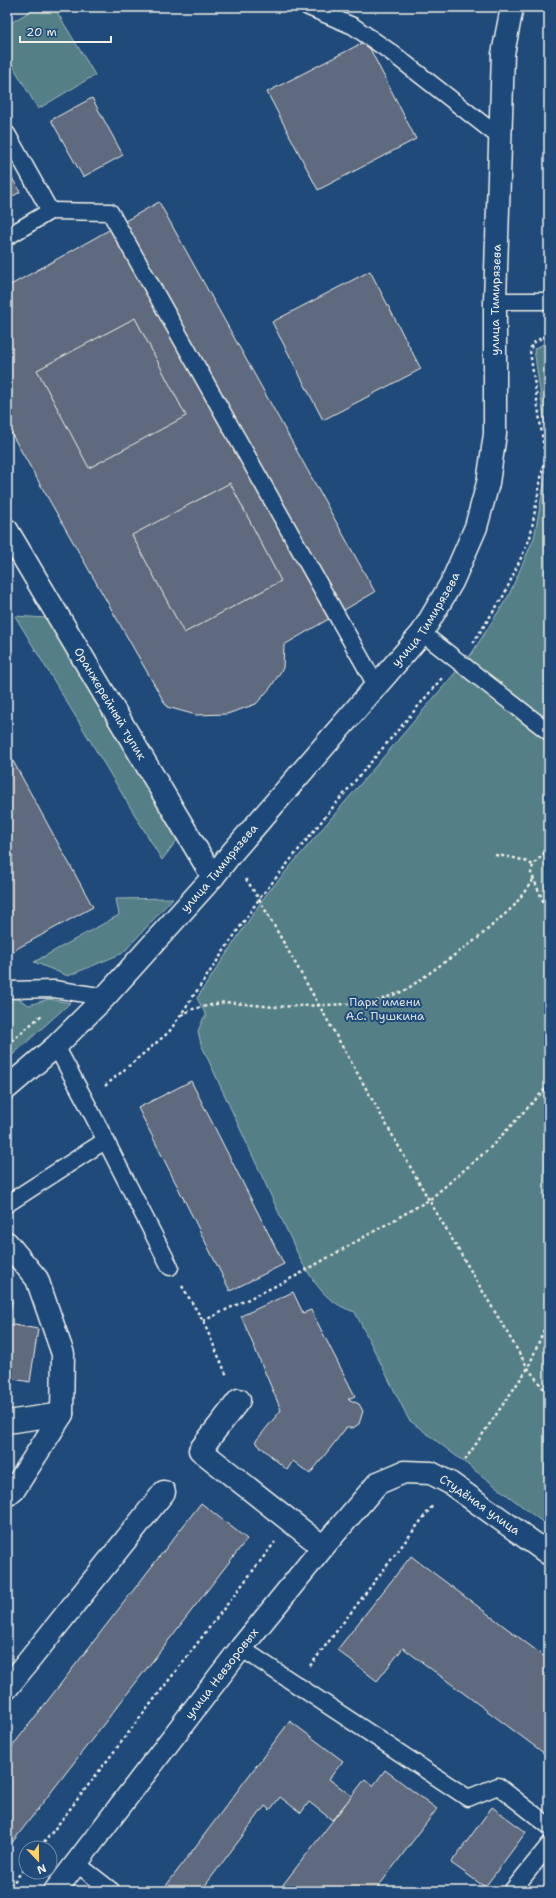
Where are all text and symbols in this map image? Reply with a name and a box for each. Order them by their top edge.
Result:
scale bar [20,18,111,44]
text: 20 m [26,24,57,40]
street label: улица Тимирязева [487,243,505,356]
street label: улица Тимирязева [388,569,464,670]
street label: Оранжерейный тупик [70,644,150,764]
street label: улица Тимирязева [177,820,262,916]
park label: Парк имени А.С. Пушкина [346,994,425,1024]
street label: Студёная улица [437,1471,524,1539]
street label: улица Невзоровых [181,1625,262,1722]
north arrow [18,1840,58,1880]
text: N [34,1860,48,1878]

